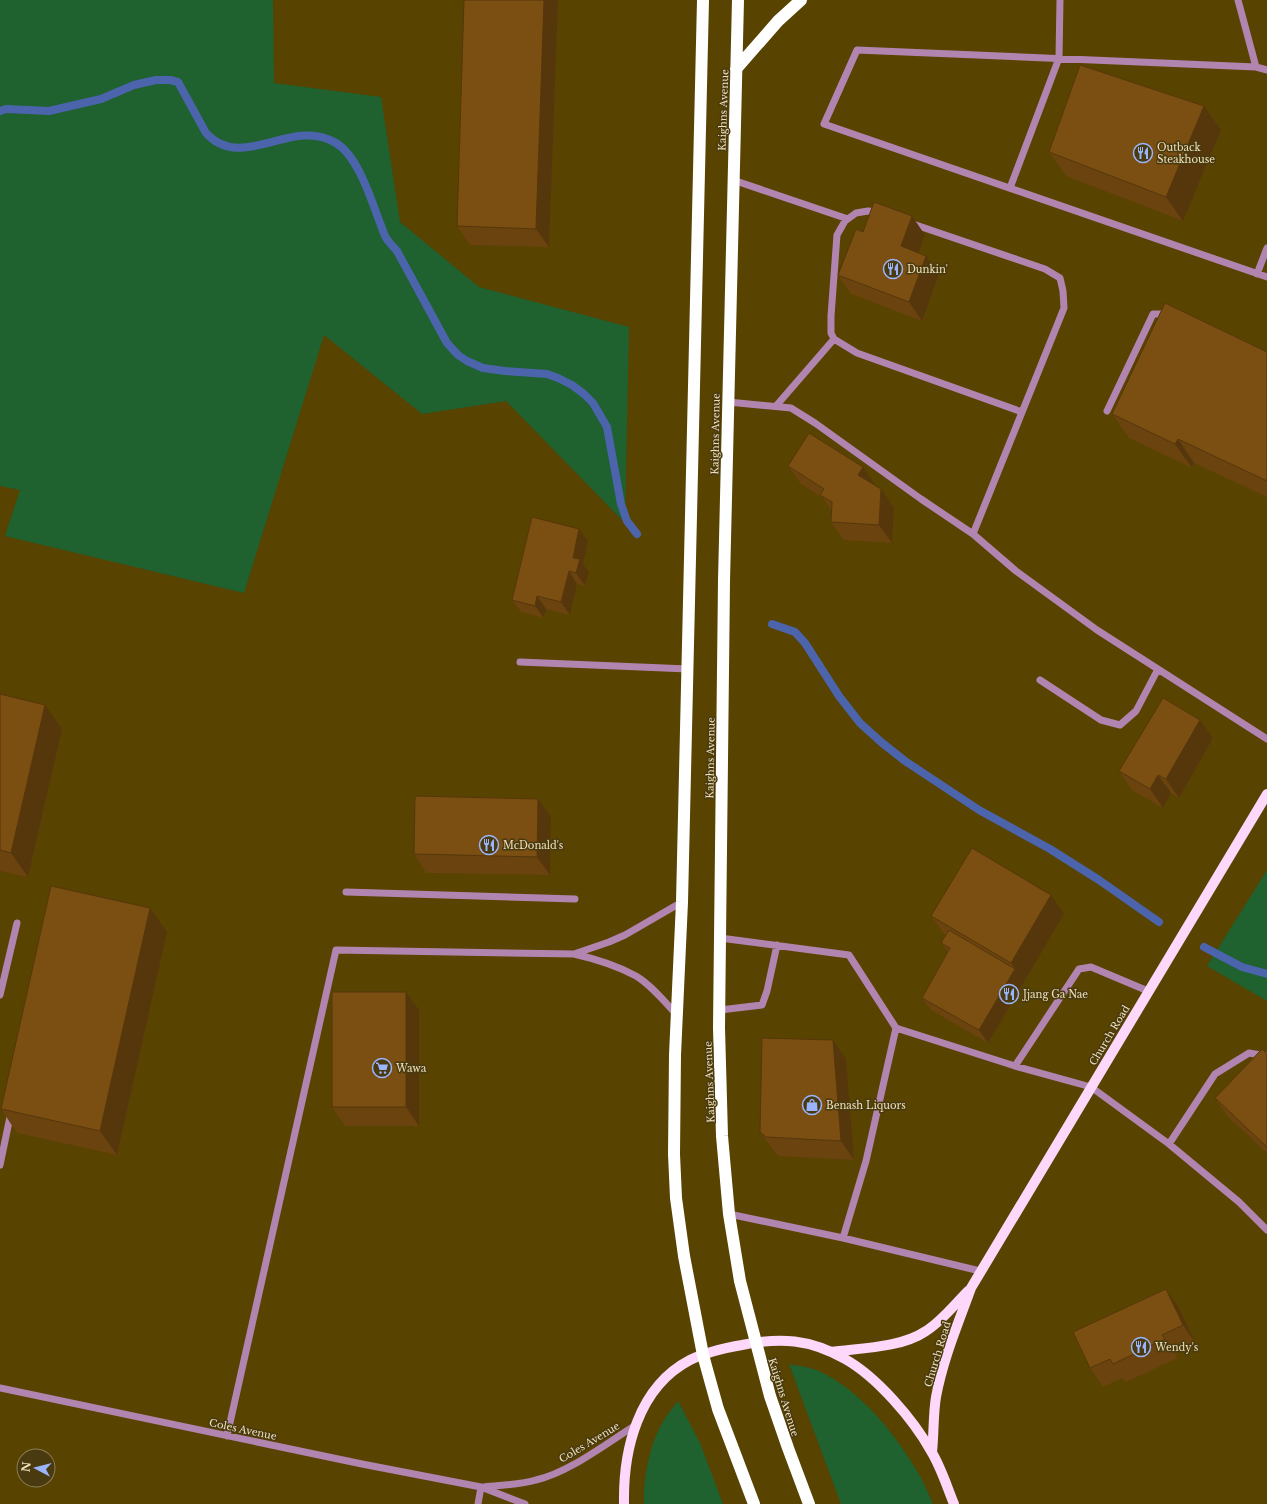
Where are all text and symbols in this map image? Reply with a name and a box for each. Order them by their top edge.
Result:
street label: Kaighns Avenue [716,69,731,151]
place label: Outback Steakhouse [1157,141,1215,166]
restaurant icon: Outback Steakhouse [1132,142,1154,164]
restaurant icon: Dunkin' [882,258,904,280]
place label: Dunkin' [907,263,948,276]
street label: Kaighns Avenue [708,393,723,475]
street label: Kaighns Avenue [703,717,718,799]
restaurant icon: McDonald's [478,834,500,856]
place label: McDonald's [503,839,564,852]
restaurant icon: Jjang Ga Nae [998,983,1020,1005]
place label: Jjang Ga Nae [1021,988,1088,1001]
street label: Church Road [1086,1003,1133,1068]
street label: Kaighns Avenue [702,1041,717,1123]
supermarket icon: Wawa [371,1057,393,1079]
place label: Wawa [395,1062,427,1075]
shop icon: Benash Liquors [801,1094,823,1116]
place label: Benash Liquors [826,1099,906,1112]
street label: Church Road [921,1320,954,1389]
restaurant icon: Wendy's [1130,1336,1152,1358]
place label: Wendy's [1154,1341,1199,1354]
street label: Kaighns Avenue [765,1356,802,1438]
street label: Coles Avenue [208,1416,278,1443]
street label: Coles Avenue [556,1419,622,1466]
north arrow [16,1448,56,1488]
text: N [18,1460,34,1473]

